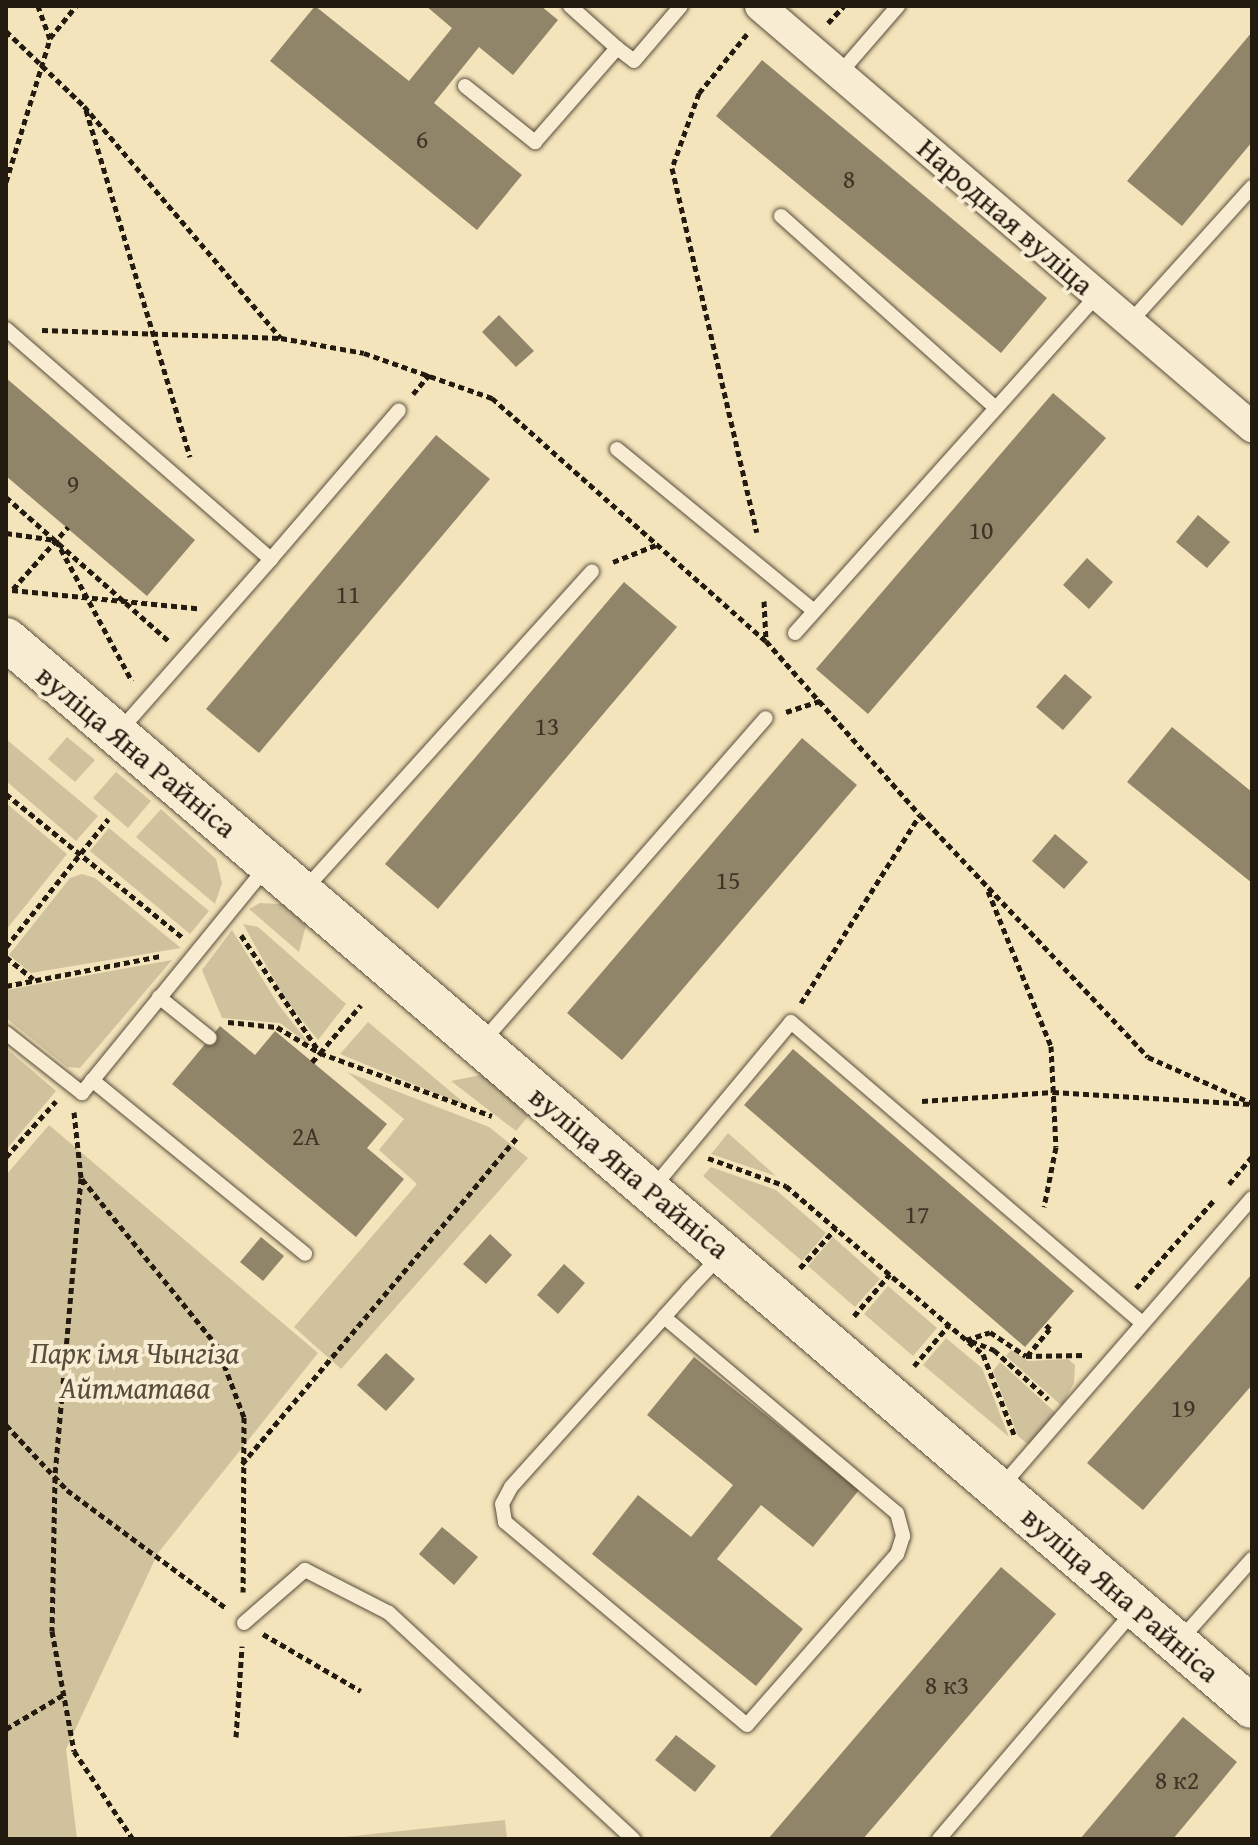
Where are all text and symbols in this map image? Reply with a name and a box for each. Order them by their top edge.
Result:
house number: 6 [416,123,428,155]
street label: Народная вуліца [911,130,1101,302]
house number: 8 [843,163,855,195]
house number: 9 [67,468,79,500]
house number: 10 [968,514,994,546]
house number: 11 [335,578,361,610]
street label: вуліца Яна Райніса [30,657,244,845]
house number: 13 [534,710,560,742]
house number: 15 [715,864,741,896]
street label: вуліца Яна Райніса [523,1078,737,1266]
house number: 2А [292,1120,320,1152]
house number: 17 [904,1198,930,1230]
park label: Парк імя Чынгіза Айтматава [31,1334,239,1404]
house number: 19 [1170,1392,1196,1424]
street label: вуліца Яна Райніса [1015,1498,1227,1690]
house number: 8 к3 [925,1669,969,1701]
house number: 8 к2 [1155,1764,1199,1796]

